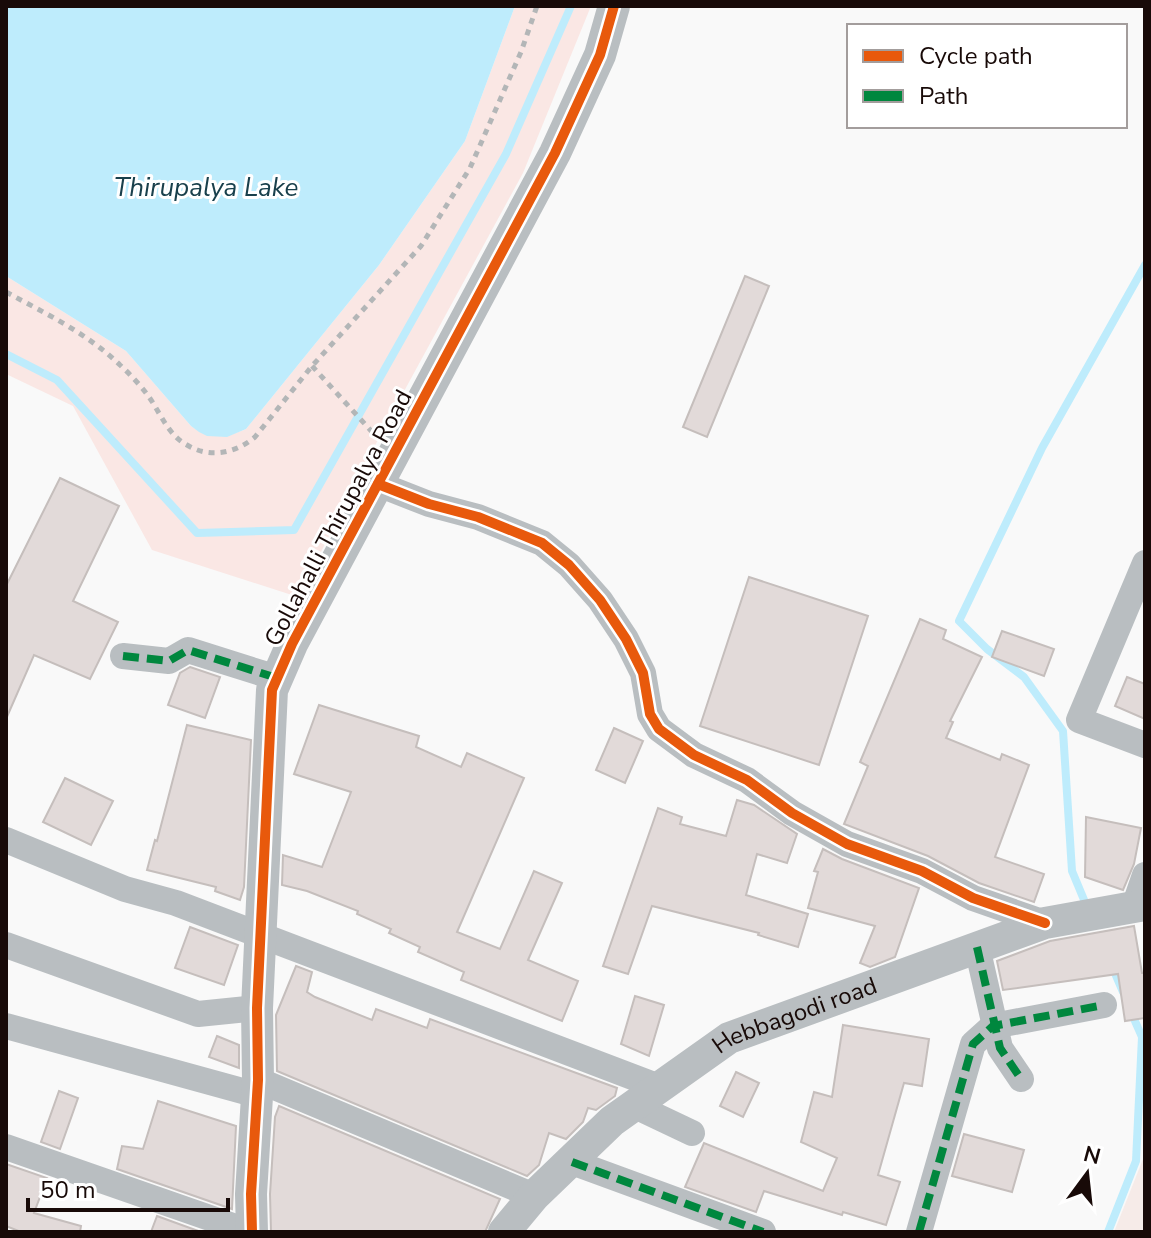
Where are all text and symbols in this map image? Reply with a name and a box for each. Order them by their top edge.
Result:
legend [847,24,1127,128]
text: Cycle path [919,40,1033,72]
text: Path [919,80,968,112]
water label: Thirupalya Lake [114,170,298,205]
street label: Gollahalli Thirupalya Road [257,384,419,652]
street label: Hebbagodi road [706,970,881,1061]
north arrow [1047,1134,1127,1214]
text: N [1080,1139,1104,1172]
scale bar [28,1162,228,1212]
text: 50 m [40,1174,96,1206]

